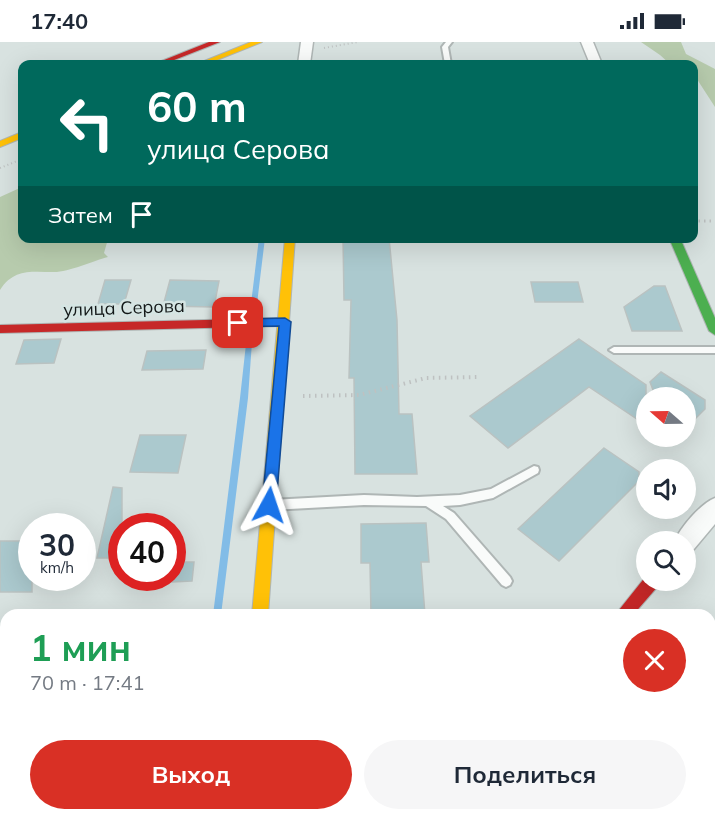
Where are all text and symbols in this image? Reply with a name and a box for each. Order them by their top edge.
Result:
text: 17:40 [30,7,88,35]
text: 60 m [147,80,247,133]
icon: left [48,84,126,162]
text: улица Серова [147,132,330,166]
icon: arrive [125,198,158,231]
text: Затем [48,201,113,229]
street label: улица Серова [63,294,185,321]
pin [212,297,263,348]
icon: arrive [221,306,254,339]
north arrow [636,387,696,447]
map controls [636,387,696,591]
button: sound [636,459,696,519]
position arrow [237,473,301,537]
speed limit sign: 40 [108,513,186,591]
text: 30 [39,526,75,564]
button: search [636,531,696,591]
text: km/h [40,558,74,577]
text: 1 мин [30,625,131,670]
button: close [623,629,686,692]
text: 70 m · 17:41 [30,670,144,695]
button: Выход [30,740,352,809]
button: Поделиться [364,740,686,809]

